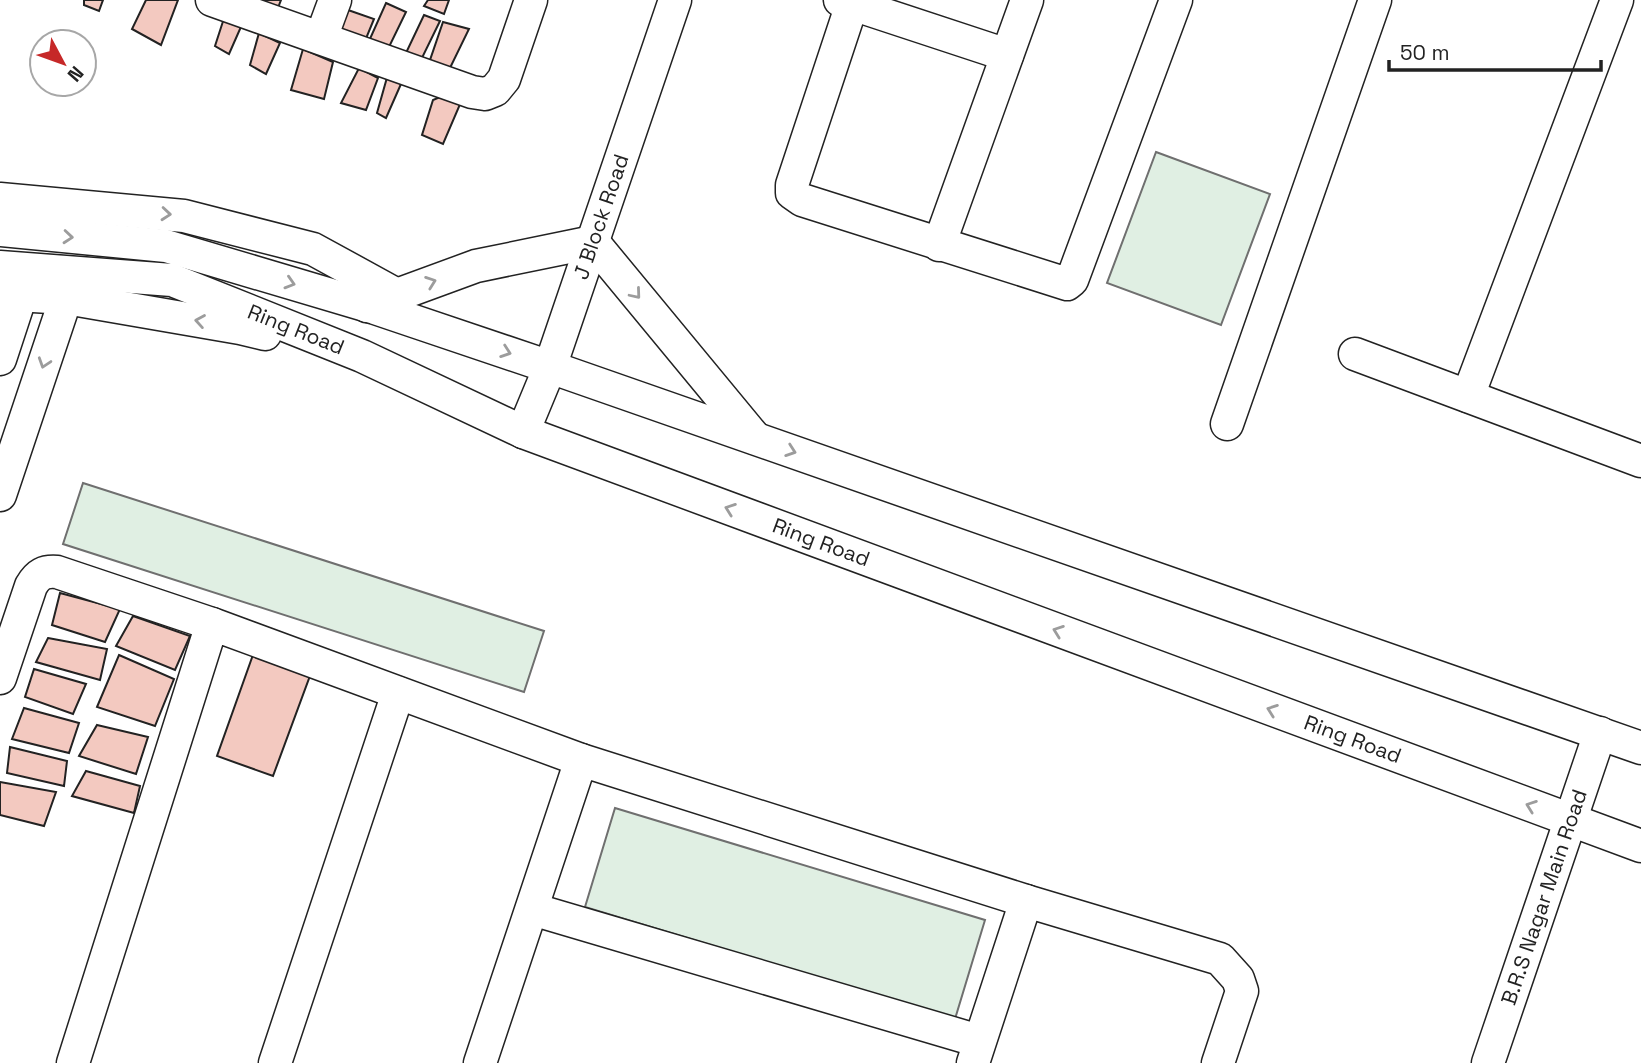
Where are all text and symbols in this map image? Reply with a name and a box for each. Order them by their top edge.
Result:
north arrow [28,28,98,98]
scale bar [1389,28,1601,72]
text: 50 m [1400,39,1450,66]
text: N [62,61,89,87]
street label: J Block Road [567,150,635,283]
one-way arrow [160,206,171,221]
one-way arrow [62,229,74,244]
one-way arrow [283,274,295,289]
one-way arrow [425,277,437,291]
one-way arrow [628,287,641,299]
street label: Ring Road [244,298,348,361]
one-way arrow [194,314,206,329]
one-way arrow [500,344,512,358]
one-way arrow [38,356,52,368]
one-way arrow [784,443,796,457]
one-way arrow [725,503,737,517]
street label: Ring Road [769,512,874,572]
one-way arrow [1053,625,1065,639]
one-way arrow [1266,704,1278,718]
street label: Ring Road [1301,708,1405,769]
street label: B.R.S Nagar Main Road [1495,786,1593,1008]
one-way arrow [1525,801,1537,815]

